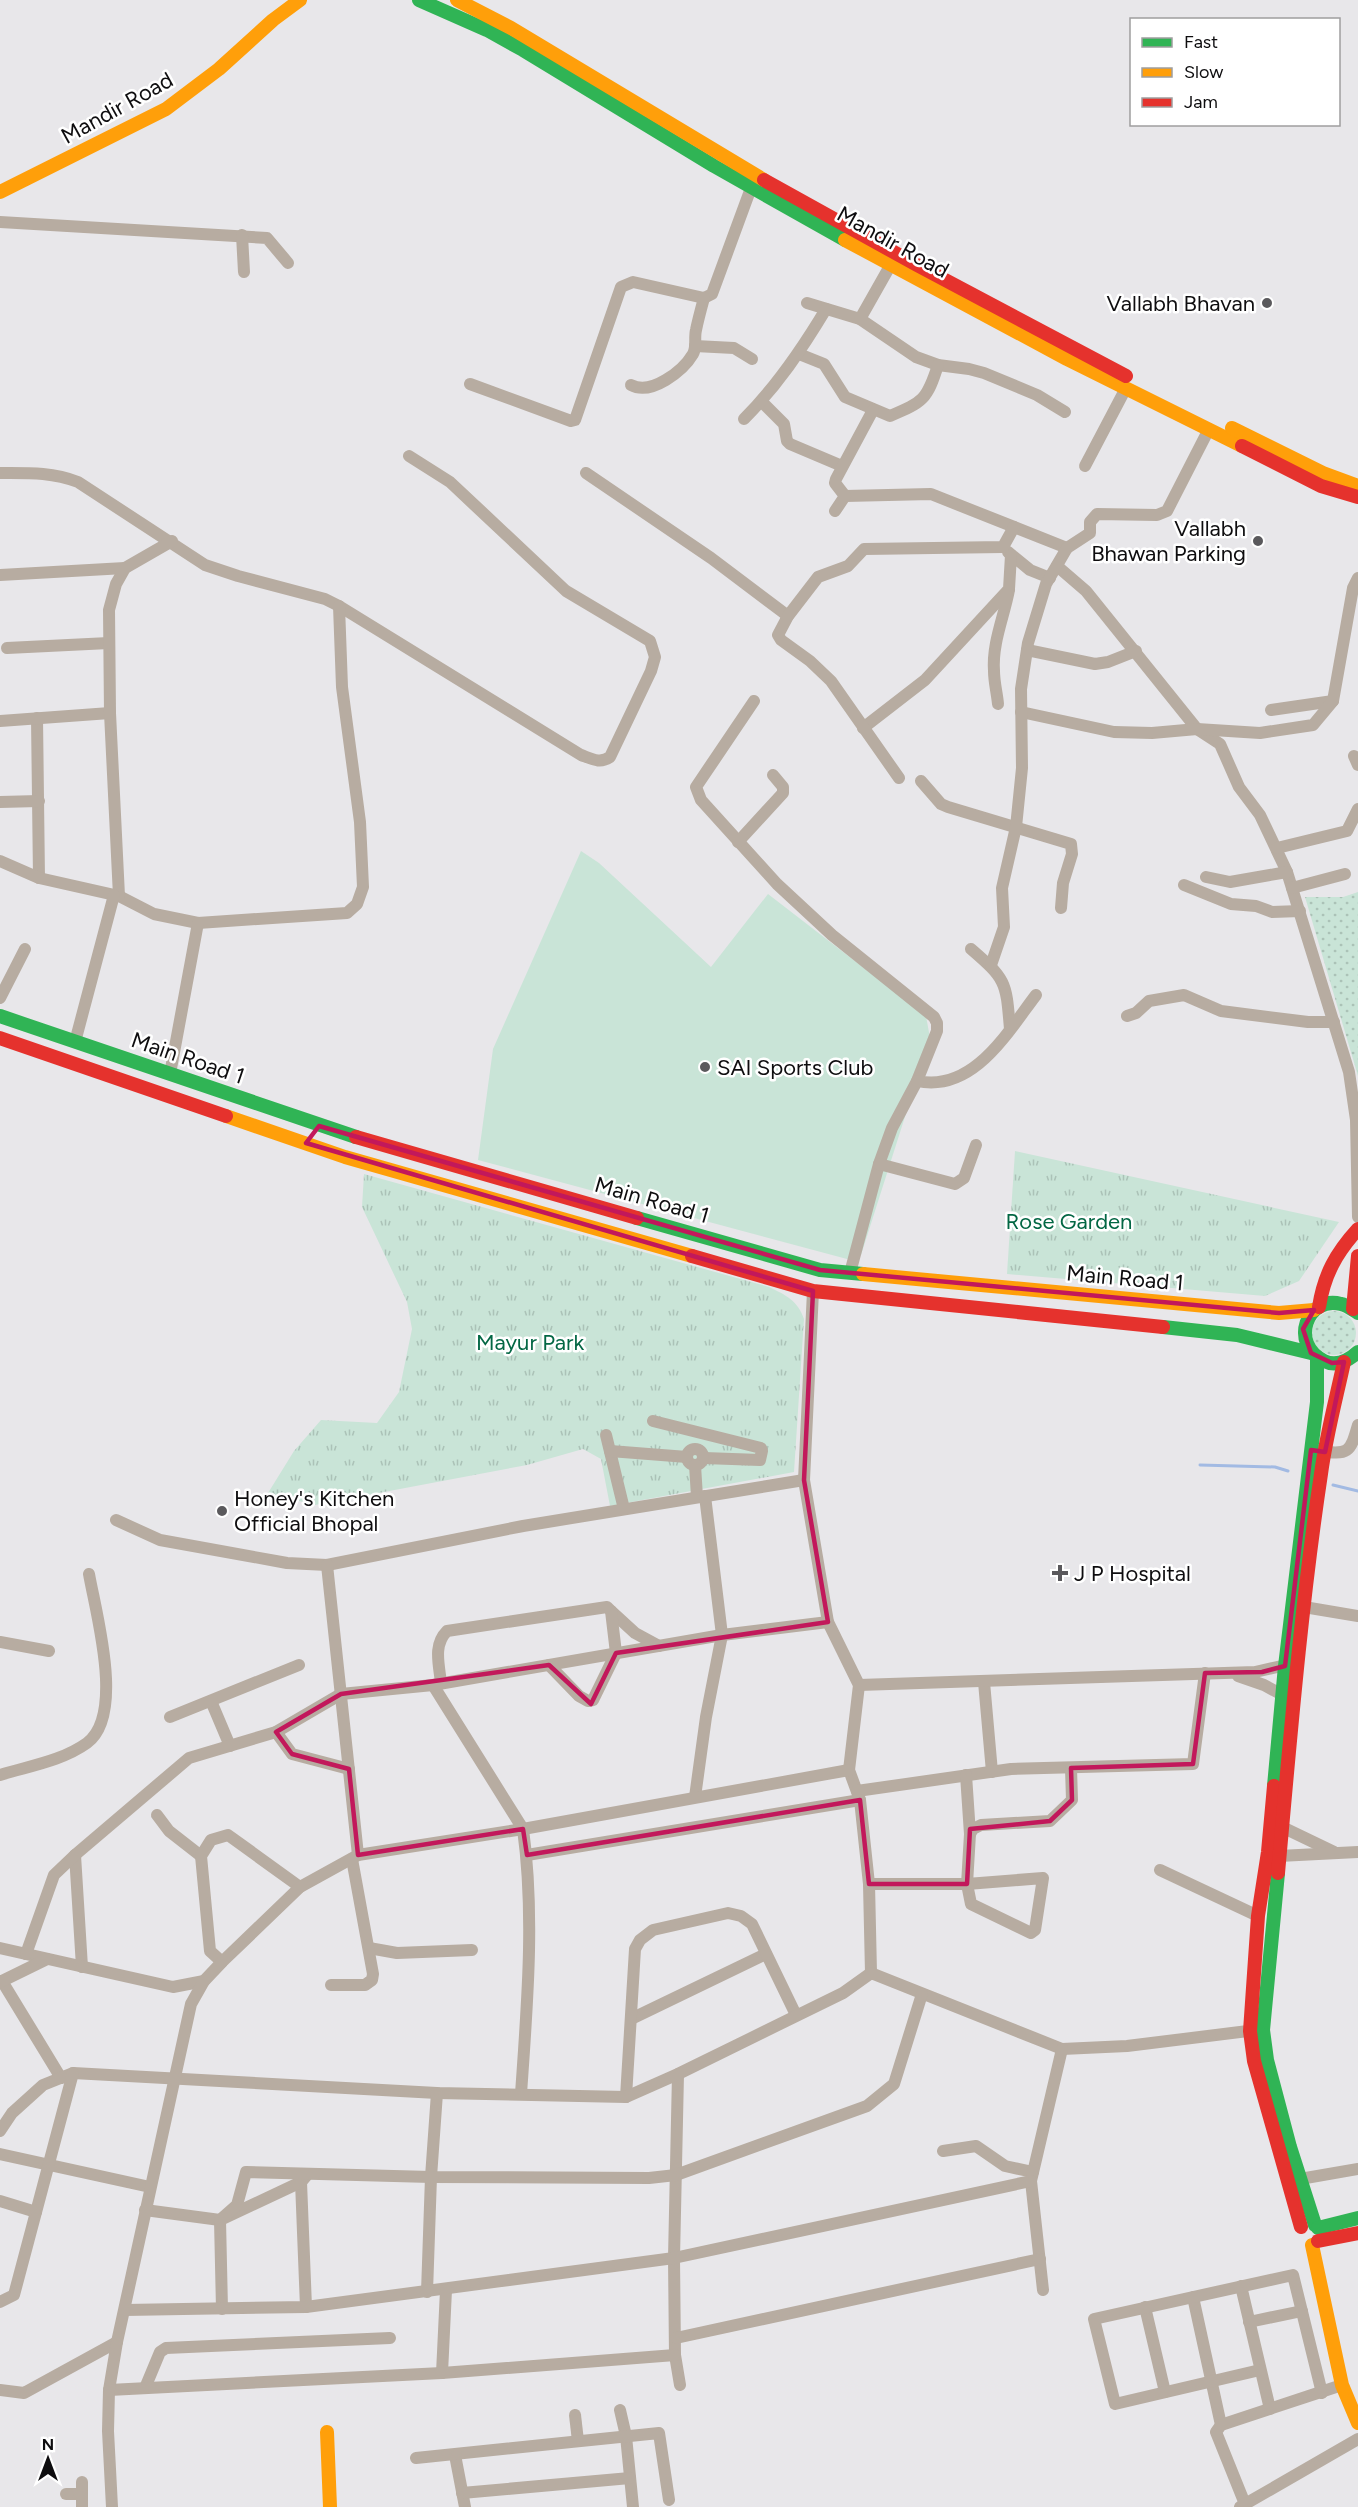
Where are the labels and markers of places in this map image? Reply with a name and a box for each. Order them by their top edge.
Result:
place label: Vallabh Bhavan [1106,290,1255,317]
marker: Vallabh Bhavan [1260,296,1274,310]
place label: Vallabh Bhawan Parking [1091,515,1246,567]
marker: Vallabh Bhawan Parking [1251,534,1265,548]
place label: SAI Sports Club [717,1054,873,1081]
marker: SAI Sports Club [698,1060,712,1074]
place label: Honey's Kitchen Official Bhopal [234,1485,394,1537]
marker: Honey's Kitchen Official Bhopal [215,1504,229,1518]
place label: J P Hospital [1074,1560,1191,1587]
marker: J P Hospital [1051,1564,1069,1582]

